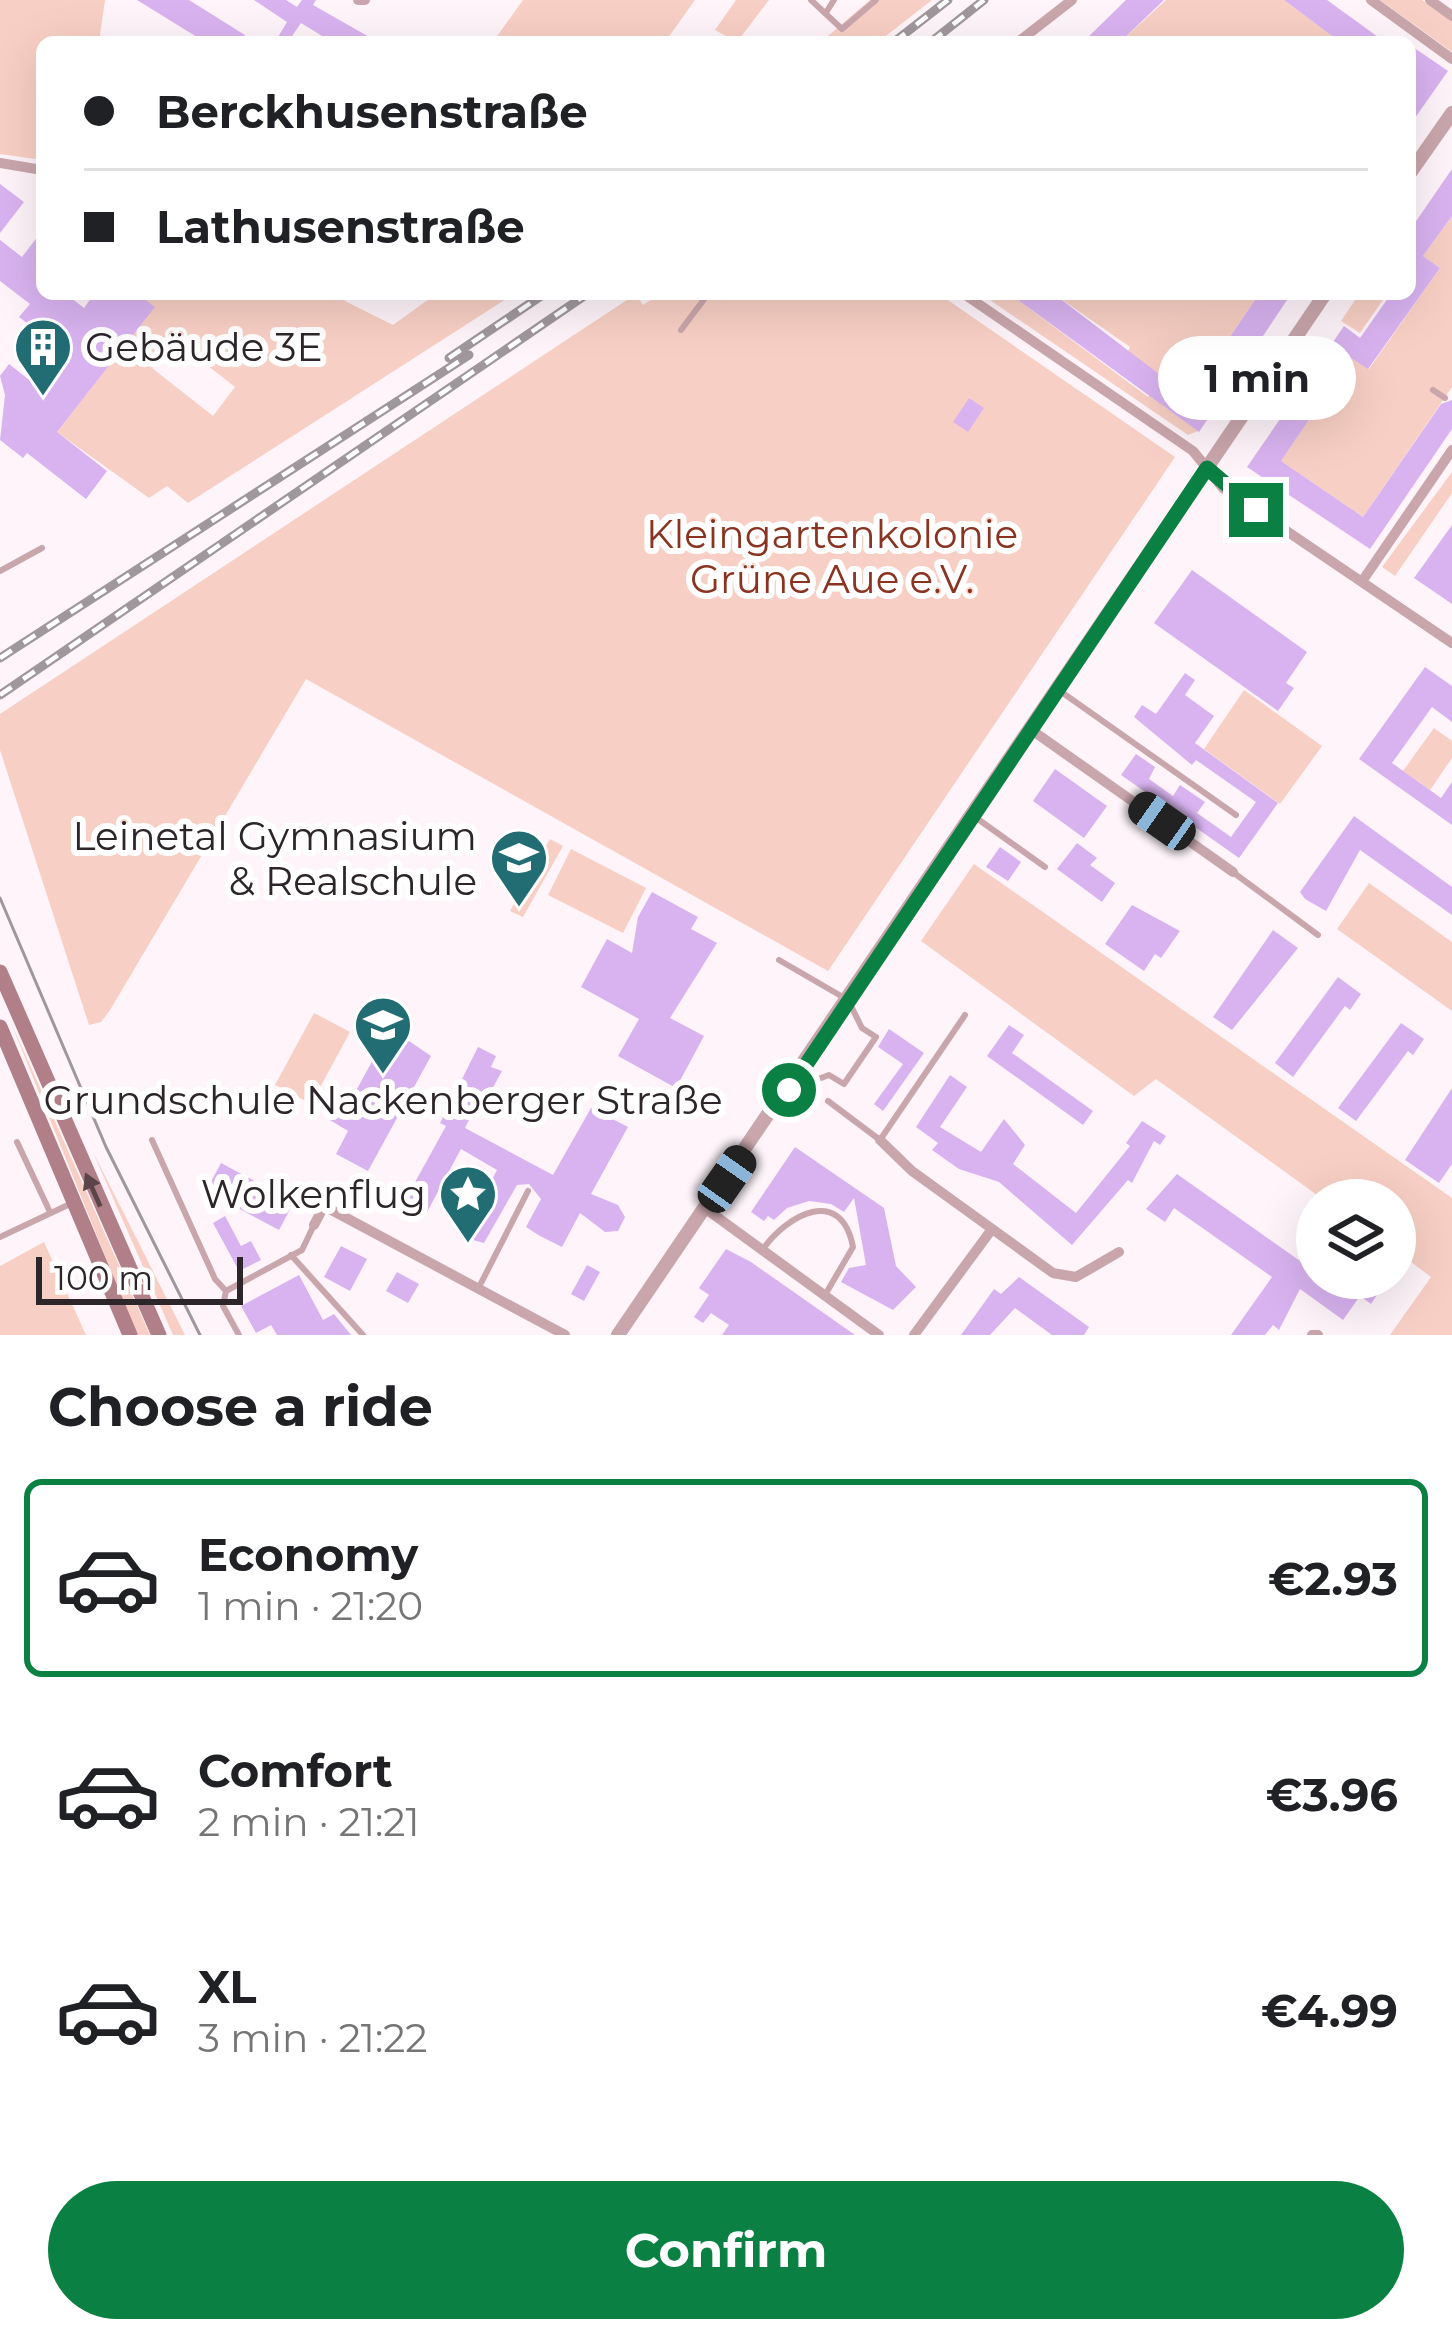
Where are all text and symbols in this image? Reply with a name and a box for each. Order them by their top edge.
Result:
text: Berckhusenstraße [156,84,588,139]
text: Lathusenstraße [156,199,525,254]
building icon: Gebäude 3E [12,316,74,398]
place label: Gebäude 3E [85,323,323,371]
callout: 1 min [1157,336,1355,420]
text: 1 min [1204,354,1310,402]
route end [1229,483,1283,537]
park label: Kleingartenkolonie Grüne Aue e.V. [646,510,1018,603]
car [1122,786,1202,856]
place label: Leinetal Gymnasium & Realschule [72,812,477,905]
school or university icon: Leinetal Gymnasium & Realschule [488,827,550,909]
school or university icon: Grundschule Nackenberger Straße [352,994,414,1076]
route start [762,1063,816,1117]
place label: Grundschule Nackenberger Straße [44,1076,722,1124]
car [692,1139,762,1219]
place icon: Wolkenflug [437,1163,499,1245]
place label: Wolkenflug [201,1170,426,1218]
one-way arrow [83,1173,103,1208]
map controls [1296,1179,1416,1299]
button: layers [1296,1179,1416,1299]
scale bar [36,1251,243,1304]
text: 100 m [54,1258,153,1298]
text: Choose a ride [48,1374,433,1440]
icon: car [54,1524,162,1632]
text: Economy [198,1527,418,1582]
text: €2.93 [1268,1551,1398,1606]
text: 1 min · 21:20 [198,1582,423,1630]
icon: car [54,1740,162,1848]
text: Comfort [198,1743,393,1798]
text: €3.96 [1266,1767,1398,1822]
text: 2 min · 21:21 [198,1798,420,1846]
icon: car [54,1956,162,2064]
text: XL [198,1959,256,2014]
text: €4.99 [1261,1983,1398,2038]
text: 3 min · 21:22 [198,2014,428,2062]
button: Confirm [48,2181,1404,2319]

